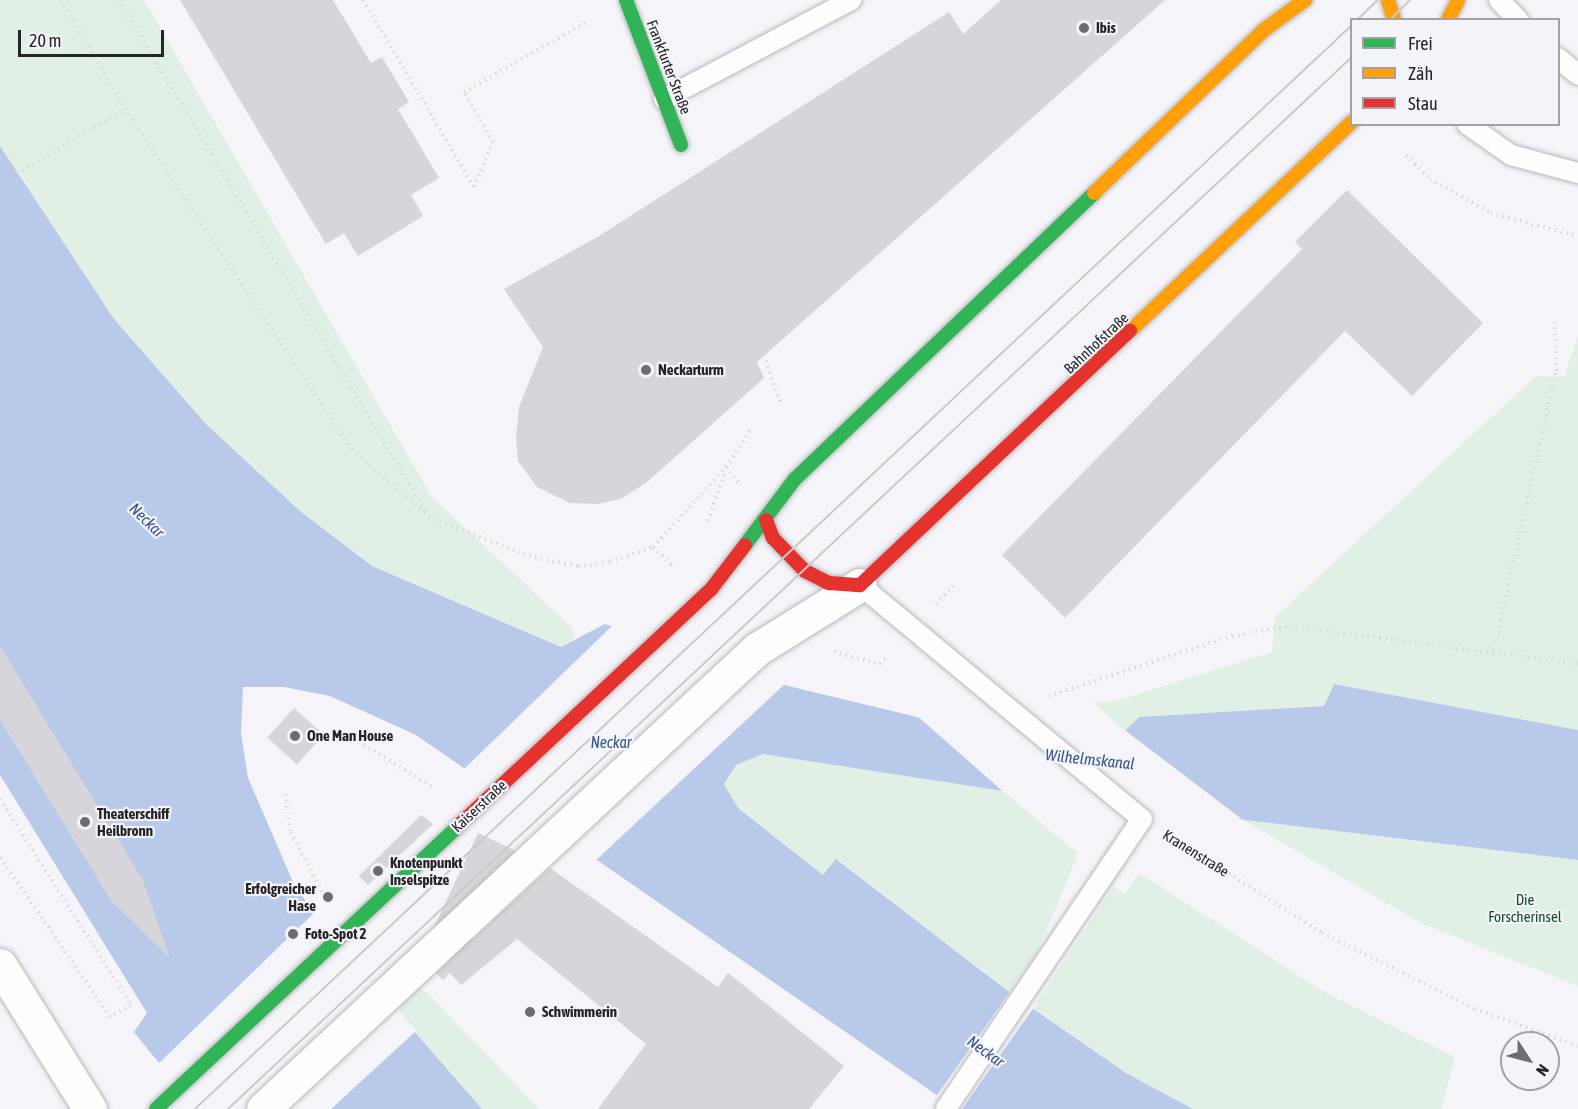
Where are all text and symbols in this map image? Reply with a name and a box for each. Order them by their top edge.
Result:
street label: Frankfurter Straße [643,17,695,117]
scale bar [21,18,166,56]
legend [1350,18,1560,126]
place label: Ibis [1096,19,1116,37]
marker: Ibis [1077,21,1091,35]
text: 20 m [29,30,61,51]
text: Frei [1408,33,1433,54]
text: Zäh [1408,63,1433,84]
text: Stau [1408,93,1438,114]
street label: Bahnhofstraße [1060,309,1132,377]
place label: Neckarturm [658,361,724,379]
marker: Neckarturm [639,363,653,377]
water label: Neckar [126,499,168,541]
place label: One Man House [307,727,393,745]
marker: One Man House [288,729,302,743]
water label: Neckar [590,732,632,752]
water label: Wilhelmskanal [1044,745,1136,773]
street label: Kaiserstraße [448,776,510,836]
place label: Theaterschiff Heilbronn [97,804,169,839]
marker: Theaterschiff Heilbronn [78,815,92,829]
street label: Kranenstraße [1160,826,1232,880]
place label: Knotenpunkt Inselspitze [390,853,462,888]
marker: Knotenpunkt Inselspitze [371,864,385,878]
place label: Erfolgreicher Hase [245,879,316,914]
marker: Erfolgreicher Hase [321,890,335,904]
park label: Die Forscherinsel [1488,890,1562,925]
place label: Foto-Spot 2 [305,925,367,943]
marker: Foto-Spot 2 [286,927,300,941]
place label: Schwimmerin [542,1003,617,1021]
marker: Schwimmerin [523,1005,537,1019]
water label: Neckar [964,1031,1008,1071]
north arrow [1500,1031,1560,1091]
text: N [1533,1061,1553,1080]

